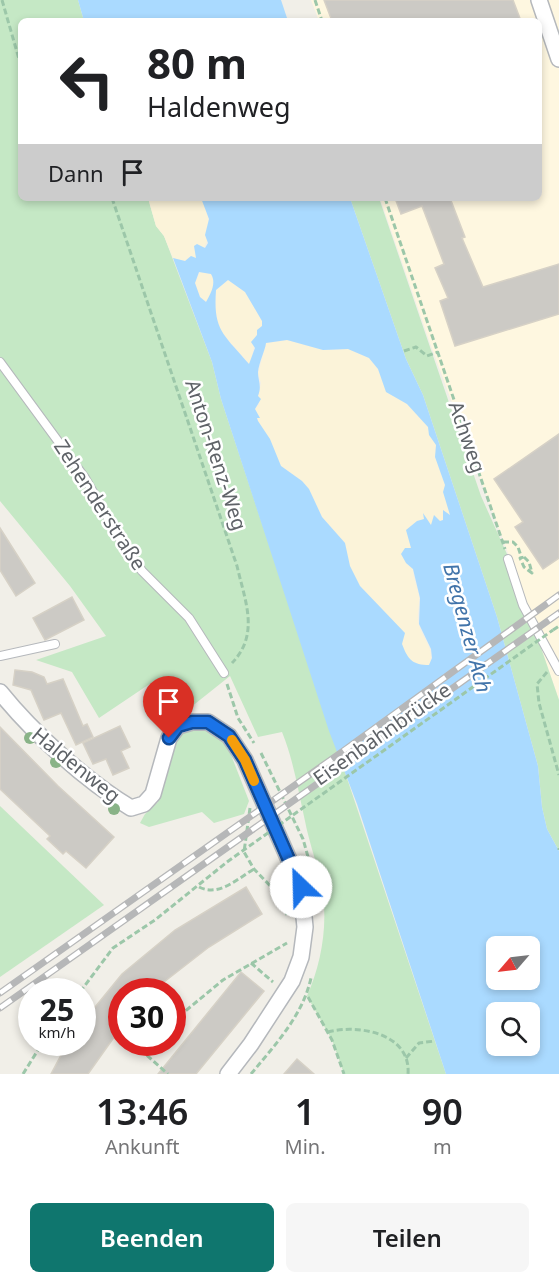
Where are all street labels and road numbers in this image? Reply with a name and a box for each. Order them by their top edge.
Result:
street label: Anton-Renz-Weg [179,376,254,534]
street label: Achweg [443,397,492,476]
street label: Zehenderstraße [48,434,153,575]
street label: Eisenbahnbrücke [308,676,456,791]
street label: Haldenweg [26,721,126,809]

